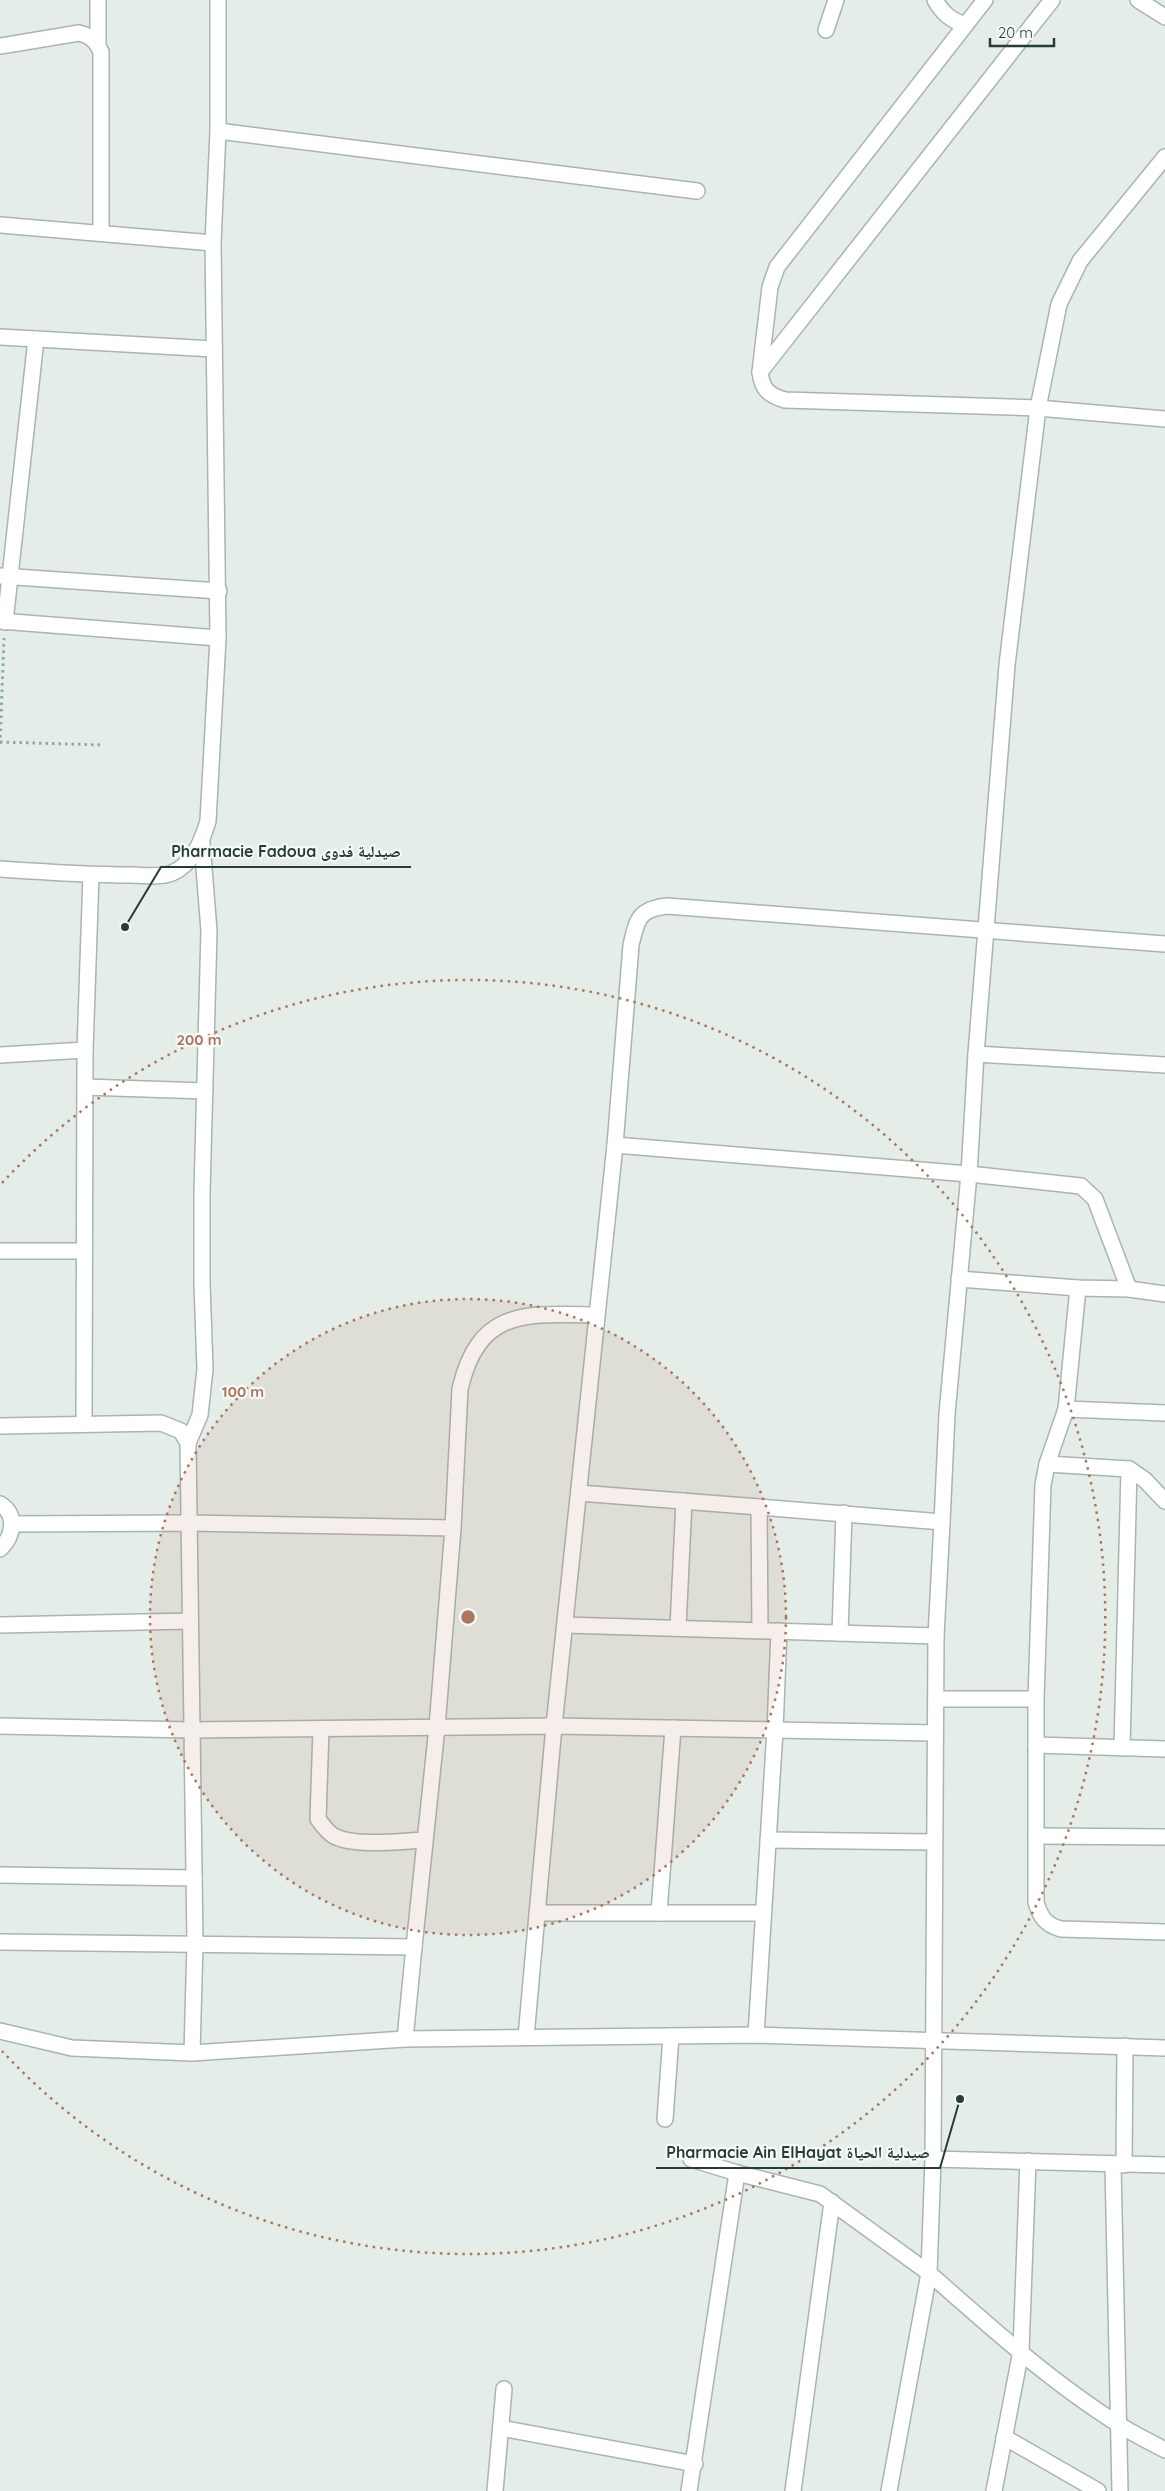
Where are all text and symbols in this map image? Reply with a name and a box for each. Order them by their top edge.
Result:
scale bar [990,15,1054,47]
text: 20 m [998,23,1033,42]
callout: Pharmacie Fadoua صيدلية فدوى [161,836,411,867]
text: Pharmacie Fadoua صيدلية فدوى [171,841,401,861]
text: 200 m [177,1030,222,1049]
text: 100 m [222,1382,264,1401]
centre of rings [459,1608,477,1626]
callout: Pharmacie Ain ElHayat صيدلية الحياة [656,2137,940,2168]
text: Pharmacie Ain ElHayat صيدلية الحياة [666,2142,930,2162]

